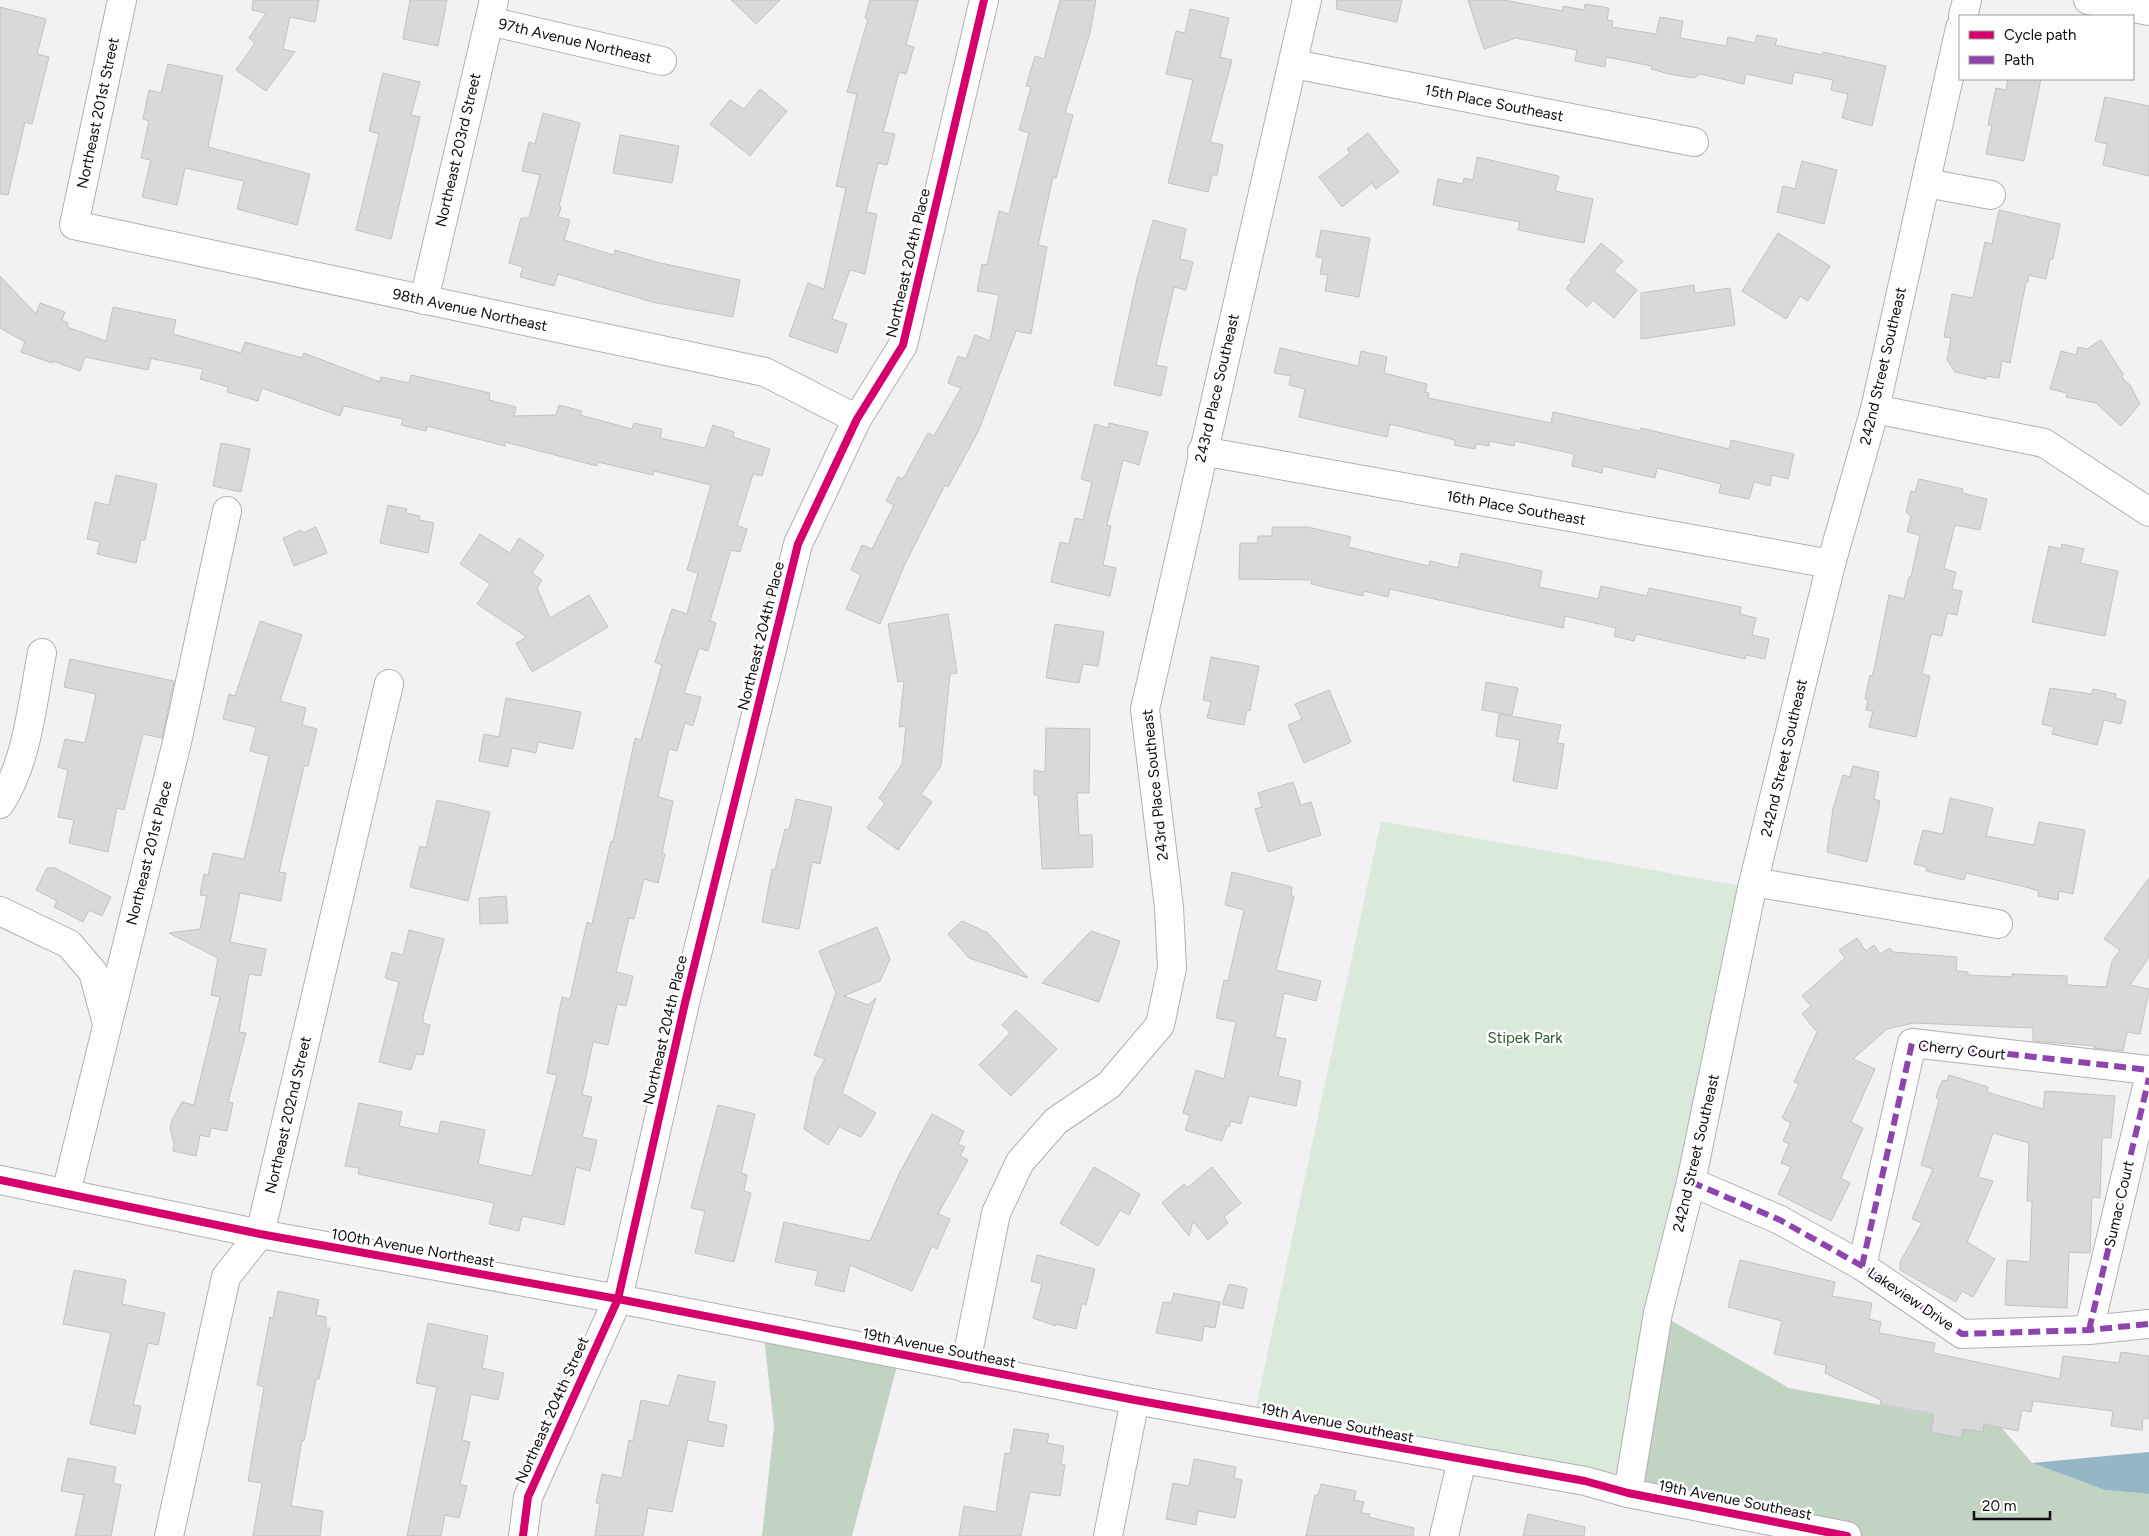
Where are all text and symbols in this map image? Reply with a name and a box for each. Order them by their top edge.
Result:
street label: 97th Avenue Northeast [497,15,654,67]
legend [1959,15,2134,80]
text: Cycle path [2004,26,2076,44]
street label: Northeast 201st Street [73,35,123,190]
text: Path [2004,51,2034,69]
street label: Northeast 203rd Street [432,71,485,229]
street label: 15th Place Southeast [1423,81,1565,125]
street label: Northeast 204th Place [882,187,934,339]
street label: 98th Avenue Northeast [391,285,549,335]
street label: 242nd Street Southeast [1856,285,1910,447]
street label: 243rd Place Southeast [1191,312,1243,464]
street label: 16th Place Southeast [1445,487,1587,529]
street label: Northeast 204th Place [734,560,788,712]
street label: 242nd Street Southeast [1757,677,1811,839]
street label: 243rd Place Southeast [1138,708,1172,861]
street label: Northeast 201st Place [122,779,176,927]
street label: Northeast 204th Place [639,954,691,1106]
park label: Stipek Park [1488,1029,1563,1047]
street label: Northeast 202nd Street [261,1034,315,1195]
street label: Cherry Court [1917,1036,2007,1064]
street label: 242nd Street Southeast [1669,1072,1723,1234]
street label: Sumac Court [2100,1159,2138,1249]
street label: 100th Avenue Northeast [330,1225,496,1271]
street label: Lakeview Drive [1865,1264,1957,1334]
street label: 19th Avenue Southeast [861,1324,1017,1372]
street label: Northeast 204th Street [512,1334,593,1486]
street label: 19th Avenue Southeast [1259,1399,1415,1447]
street label: 19th Avenue Southeast [1657,1476,1813,1524]
scale bar [1974,1488,2050,1520]
text: 20 m [1982,1497,2016,1515]

